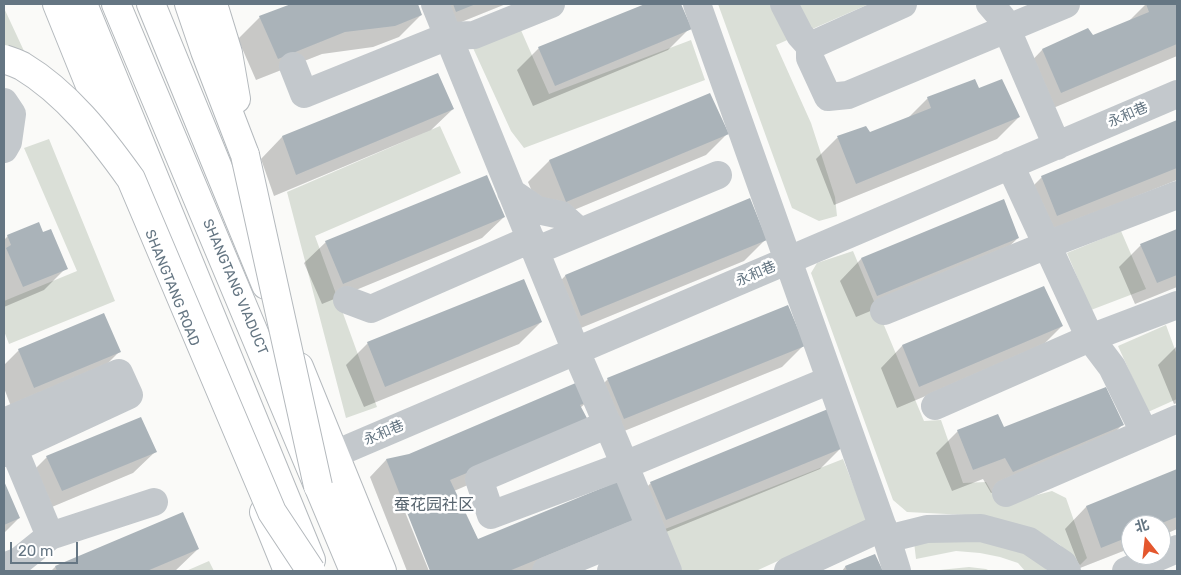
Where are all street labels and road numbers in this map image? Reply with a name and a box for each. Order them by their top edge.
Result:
street label: 永和巷 [1105,99,1151,131]
street label: SHANGTANG VIADUCT [199,217,271,357]
street label: SHANGTANG ROAD [141,227,203,349]
street label: 永和巷 [733,258,779,290]
street label: 永和巷 [361,417,407,449]

